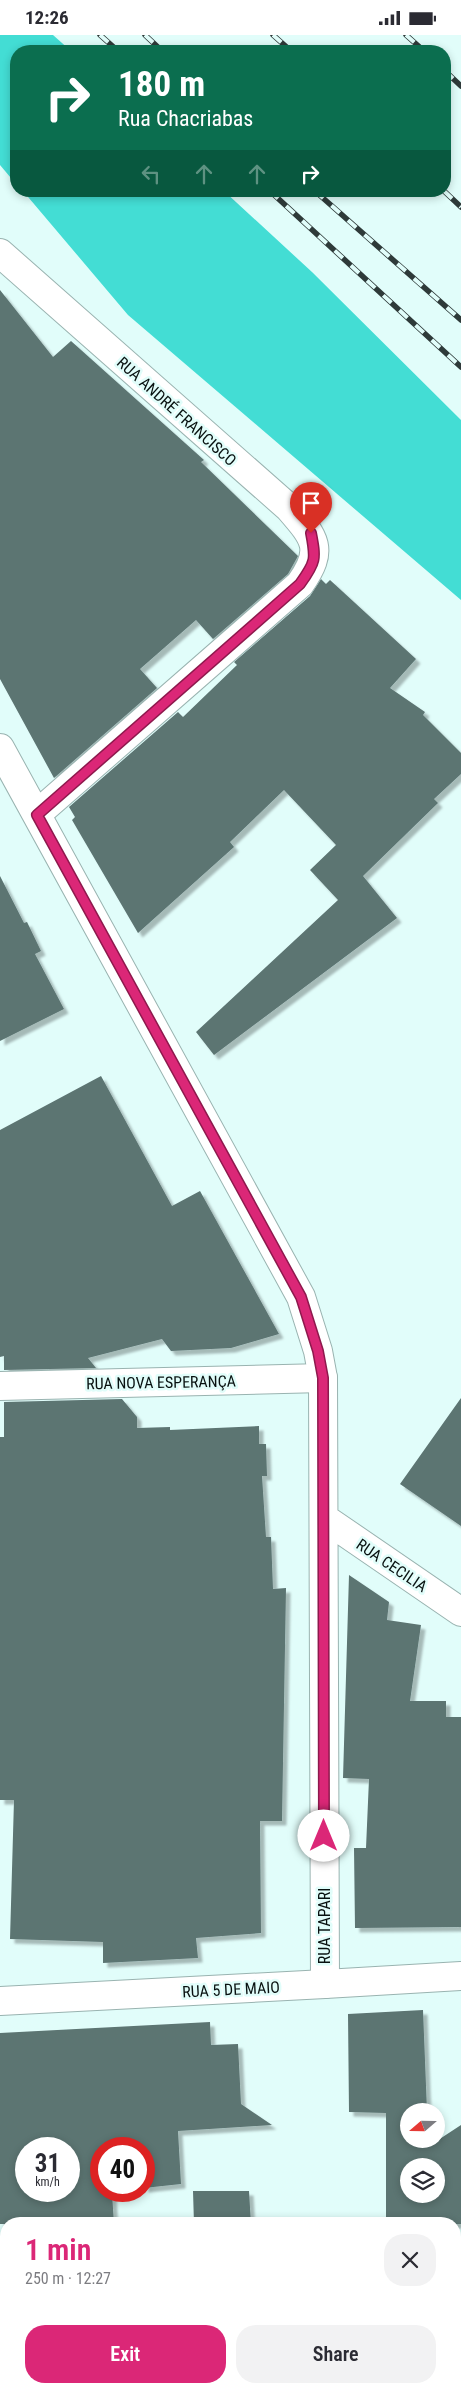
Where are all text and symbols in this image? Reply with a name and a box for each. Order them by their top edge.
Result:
text: 12:26 [25,6,69,29]
text: 180 m [118,64,205,105]
icon: right [35,65,100,130]
text: Rua Chacriabas [118,106,253,131]
icon: left [137,160,165,188]
icon: ahead [190,160,218,188]
icon: ahead [243,160,271,188]
icon: right [296,160,324,188]
street label: RUA ANDRÉ FRANCISCO [113,353,240,470]
pin [290,482,332,533]
icon: arrive [297,489,325,517]
street label: RUA NOVA ESPERANÇA [86,1372,236,1393]
street label: RUA CECILIA [353,1535,431,1596]
position arrow [297,1809,349,1861]
street label: RUA TAPARI [315,1888,334,1964]
street label: RUA 5 DE MAIO [182,1977,280,2002]
north arrow [400,2103,445,2147]
map controls [400,2103,445,2203]
speed limit sign: 40 [90,2137,155,2202]
text: 31 [35,2149,60,2178]
button: layers [400,2158,445,2203]
text: km/h [35,2175,60,2189]
text: 1 min [25,2232,91,2267]
button: close [384,2234,436,2286]
text: 250 m · 12:27 [25,2269,111,2288]
button: Exit [25,2325,226,2383]
button: Share [236,2325,436,2383]

